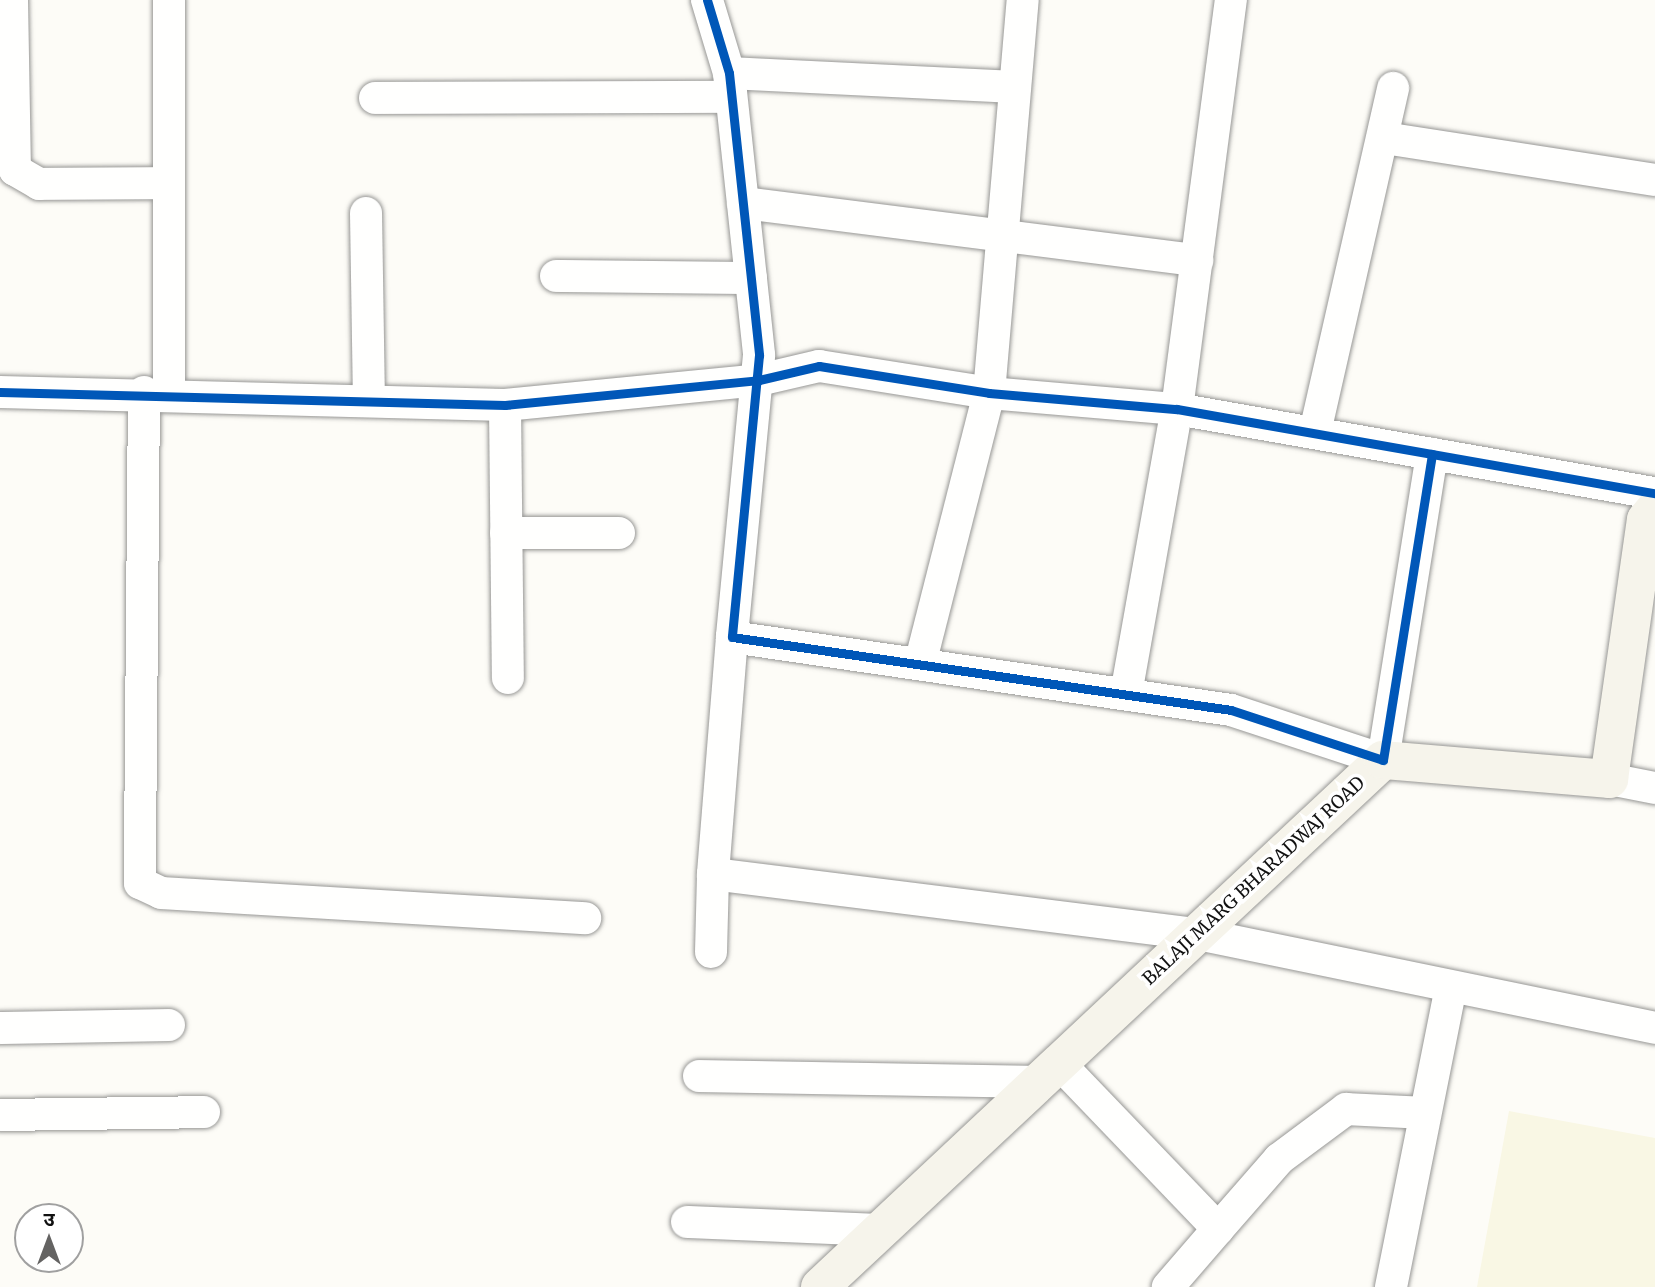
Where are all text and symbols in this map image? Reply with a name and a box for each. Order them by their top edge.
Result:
street label: BALAJI MARG BHARADWAJ ROAD [1139,772,1369,990]
north arrow [14,1203,84,1273]
text: उ [43,1207,55,1231]

